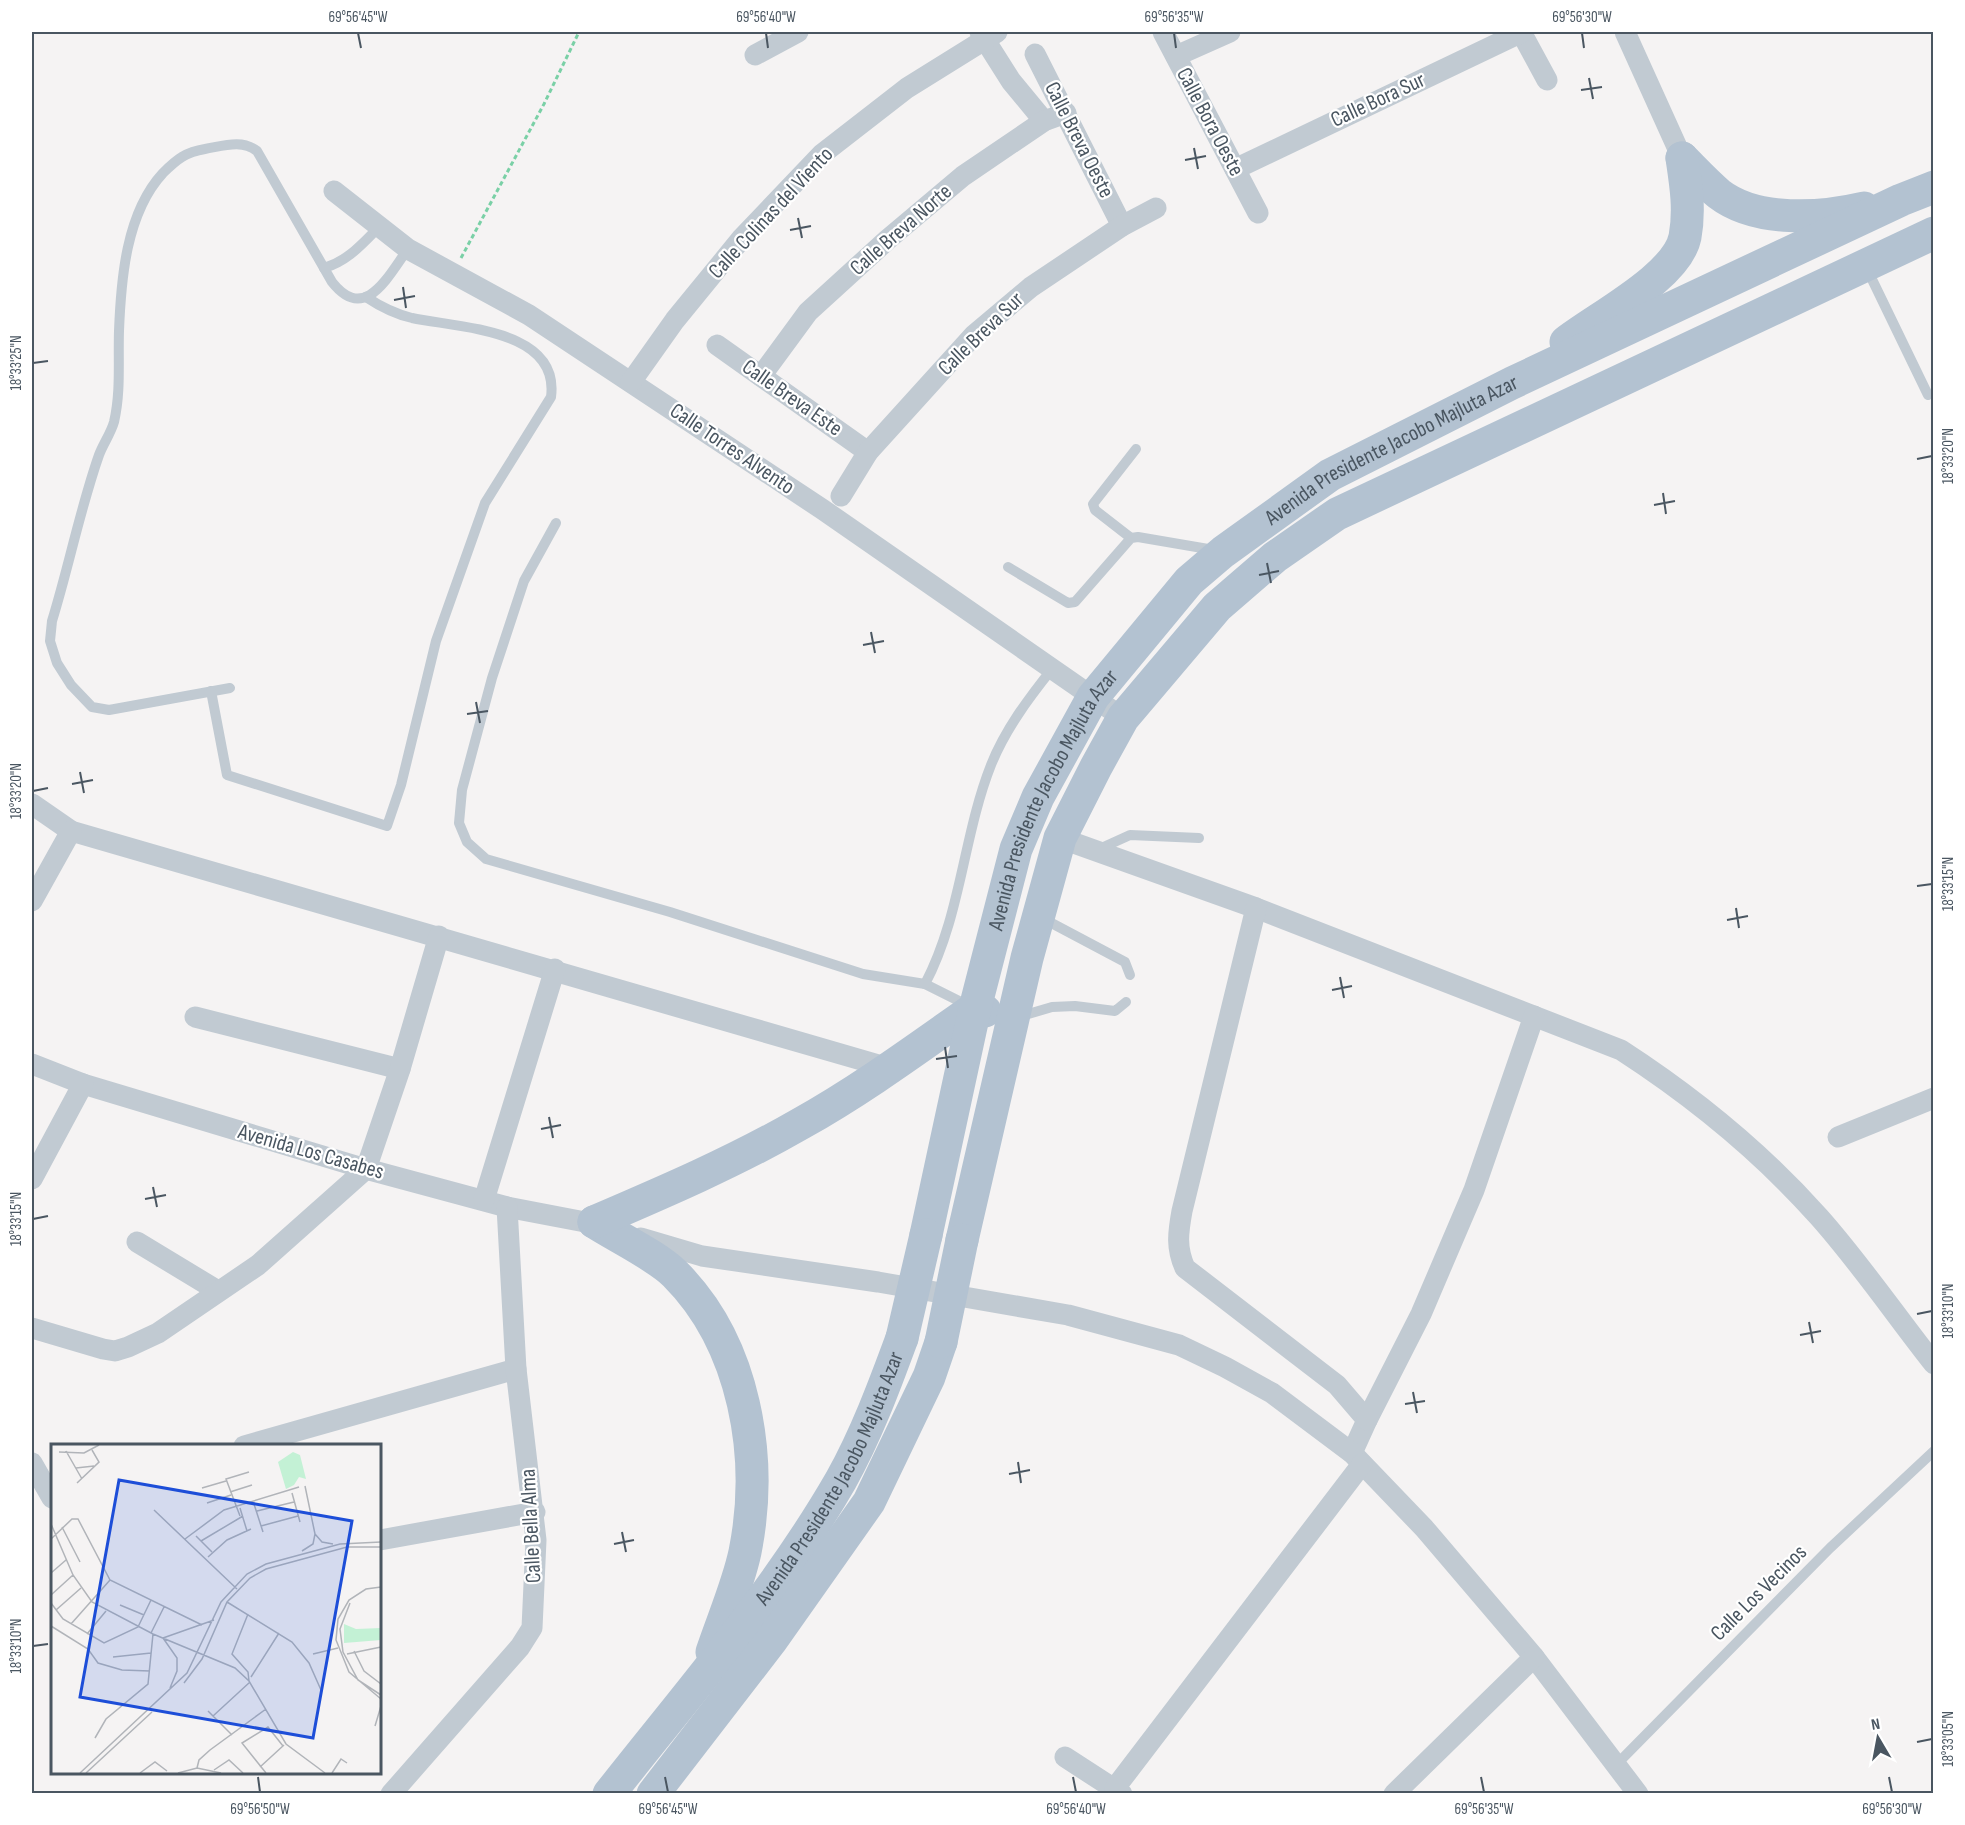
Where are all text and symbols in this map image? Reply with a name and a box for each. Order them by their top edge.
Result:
text: 69°56'45"W [328,8,388,27]
text: 69°56'40"W [736,8,796,27]
text: 69°56'35"W [1145,8,1204,27]
text: 69°56'30"W [1552,8,1612,27]
street label: Calle Bora Oeste [1170,63,1250,181]
street label: Calle Bora Sur [1326,66,1430,134]
street label: Calle Breva Oeste [1038,77,1120,203]
street label: Calle Colinas del Viento [703,141,839,285]
street label: Calle Breva Norte [845,178,957,282]
street label: Calle Breva Sur [932,286,1030,382]
text: 18°33'25"N [7,335,26,391]
street label: Calle Breva Este [737,354,847,442]
street label: Avenida Presidente Jacobo Majluta Azar [1259,369,1522,532]
street label: Calle Torres Alvento [664,397,800,501]
text: 18°33'20"N [1939,428,1958,484]
street label: Avenida Presidente Jacobo Majluta Azar [982,664,1124,934]
text: 18°33'20"N [7,763,26,819]
text: 18°33'15"N [1939,857,1958,911]
street label: Avenida Los Casabes [234,1118,387,1186]
text: 18°33'15"N [7,1192,26,1246]
text: 18°33'10"N [1939,1284,1958,1338]
street label: Avenida Presidente Jacobo Majluta Azar [748,1348,909,1611]
inset map [51,1444,381,1774]
street label: Calle Bella Alma [515,1468,547,1584]
street label: Calle Los Vecinos [1705,1539,1813,1647]
text: 18°33'10"N [7,1619,26,1673]
north arrow [1848,1708,1908,1768]
text: 18°33'05"N [1939,1711,1958,1767]
text: N [1870,1715,1882,1735]
text: 69°56'50"W [230,1800,290,1819]
text: 69°56'45"W [638,1800,698,1819]
text: 69°56'40"W [1046,1800,1106,1819]
text: 69°56'35"W [1455,1800,1514,1819]
text: 69°56'30"W [1862,1800,1922,1819]

